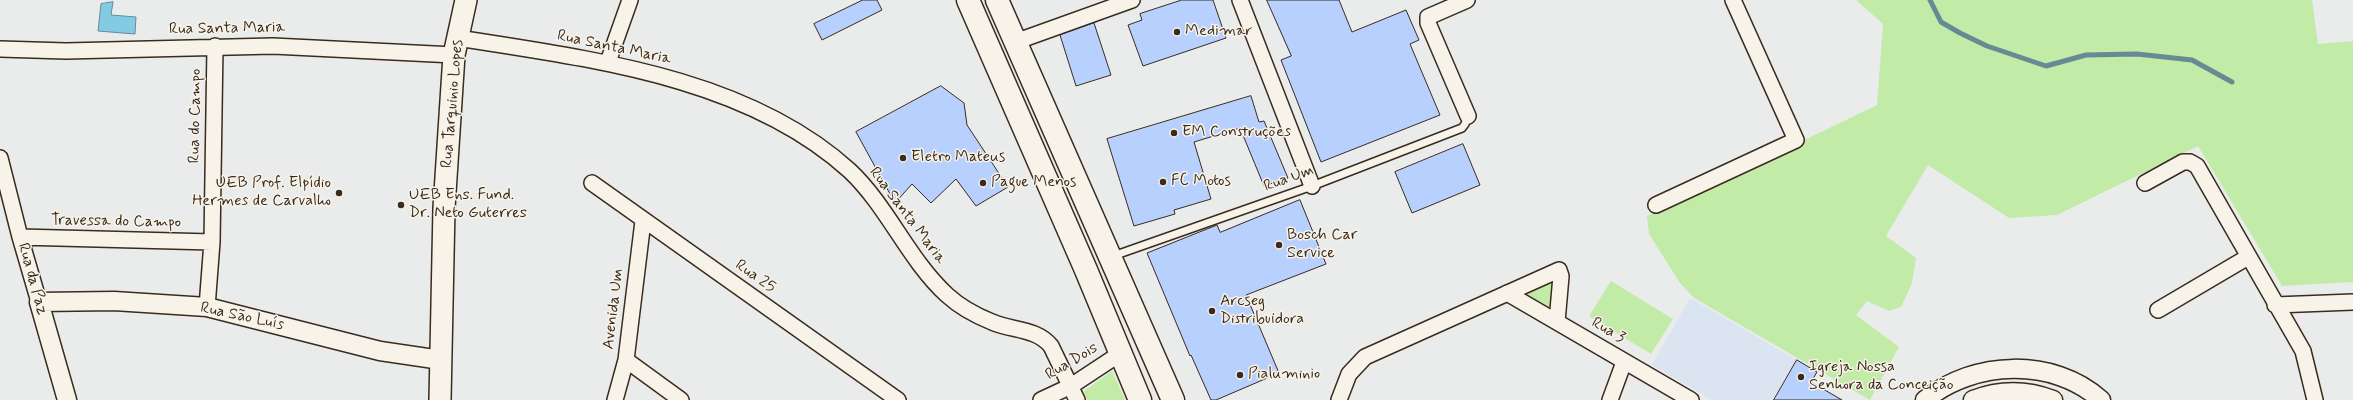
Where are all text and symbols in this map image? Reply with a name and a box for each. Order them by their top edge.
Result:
street label: Rua Santa Maria [169,18,285,40]
place label: Medimar [1185,22,1252,42]
street label: Rua Santa Maria [555,27,673,69]
marker: Medimar [1172,27,1182,37]
street label: Rua Tarquinio Lopes [438,39,468,169]
street label: Rua do Campo [186,68,206,164]
place label: EM Construções [1182,123,1291,143]
marker: EM Construções [1169,128,1179,138]
place label: Eletro Mateus [911,148,1005,168]
marker: Eletro Mateus [898,153,908,163]
street label: Rua Um [1261,161,1317,197]
street label: Rua Santa Maria [864,164,950,268]
place label: FC Motos [1171,172,1231,192]
place label: Pague Menos [991,173,1076,193]
place label: UEB Prof. Elpídio Hermes de Carvalho [192,174,331,212]
marker: FC Motos [1158,177,1168,187]
marker: Pague Menos [978,178,988,188]
place label: UEB Ens. Fund. Dr. Neto Guterres [409,186,527,224]
marker: UEB Prof. Elpídio Hermes de Carvalho [334,188,344,198]
marker: UEB Ens. Fund. Dr. Neto Guterres [396,200,406,210]
street label: Travessa do Campo [51,211,181,233]
place label: Bosch Car Service [1287,226,1357,264]
marker: Bosch Car Service [1274,240,1284,250]
street label: Rua da Paz [13,241,51,317]
street label: Rua 25 [731,256,779,298]
street label: Avenida Um [600,268,628,350]
place label: Arcseg Distribuidora [1220,292,1304,330]
street label: Rua São Luís [198,299,286,335]
marker: Arcseg Distribuidora [1207,306,1217,316]
street label: Rua 3 [1588,314,1628,348]
street label: Rua Dois [1042,339,1102,385]
place label: Igreja Nossa Senhora da Conceição [1809,358,1954,396]
place label: Pialuminio [1248,365,1320,385]
marker: Pialuminio [1235,370,1245,380]
marker: Igreja Nossa Senhora da Conceição [1796,372,1806,382]

